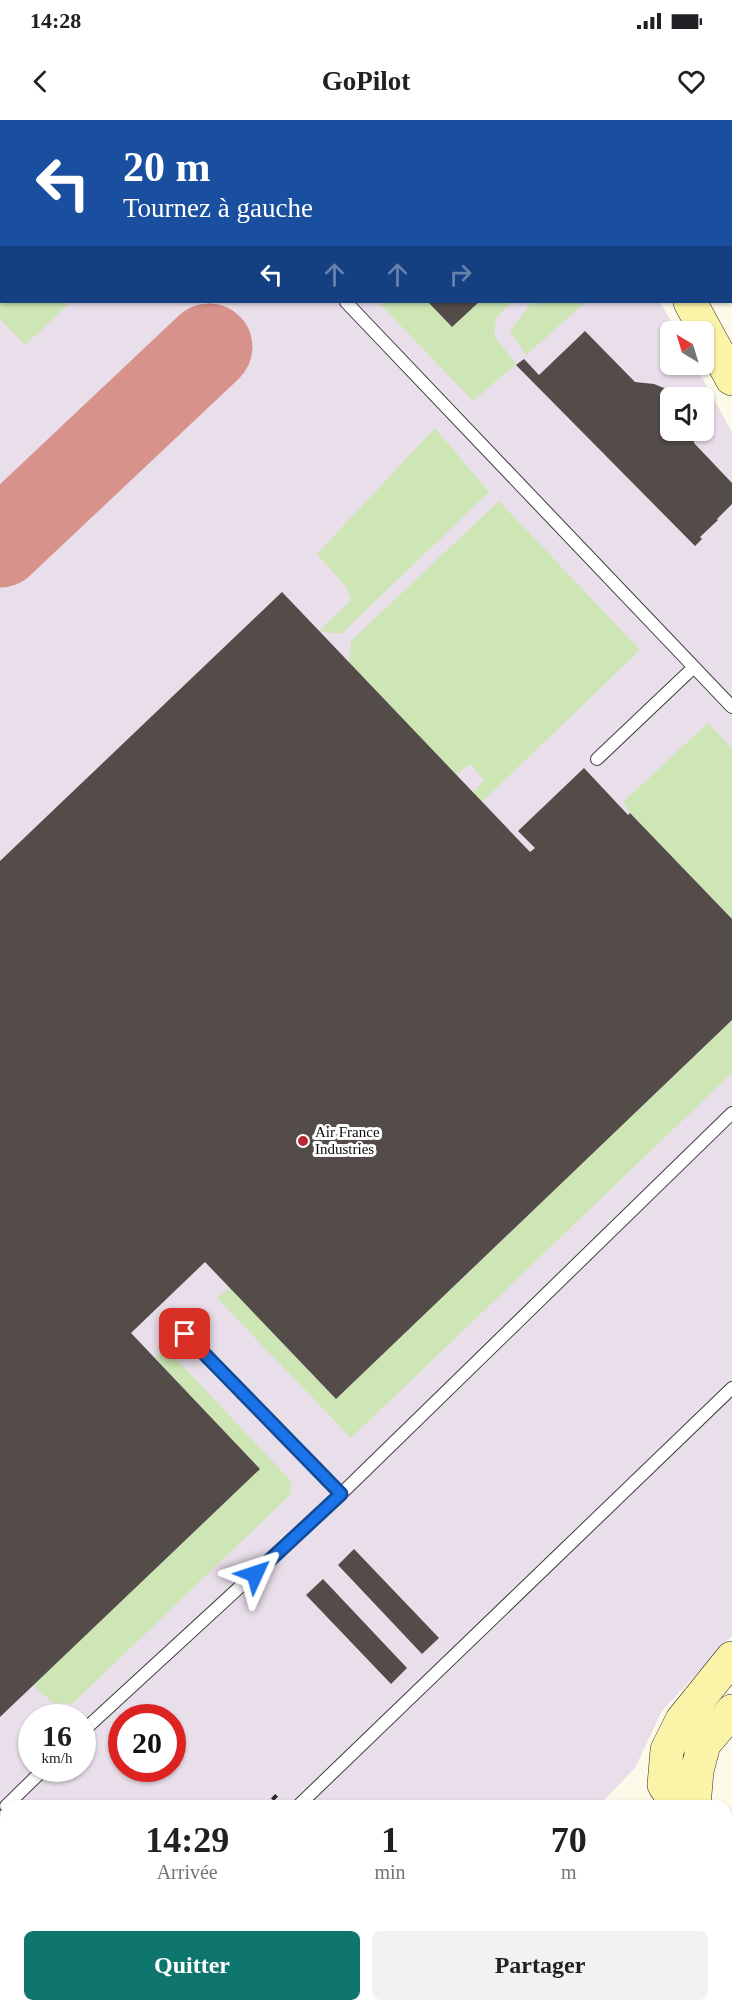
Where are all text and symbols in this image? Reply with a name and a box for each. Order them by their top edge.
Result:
text: 14:28 [30,8,81,33]
icon: back [24,65,57,98]
icon: heart [675,65,708,98]
text: GoPilot [322,66,410,96]
icon: left [24,144,102,222]
text: 20 m [123,144,211,190]
text: Tournez à gauche [123,193,313,223]
icon: left [255,258,288,291]
icon: ahead [318,258,351,291]
icon: ahead [381,258,414,291]
icon: right [444,258,477,291]
north arrow [660,321,714,375]
map controls [660,321,714,441]
button: sound [660,387,714,441]
place label: Air France Industries [315,1124,380,1157]
marker: Air France Industries [296,1134,310,1148]
pin [159,1308,210,1359]
icon: arrive [168,1317,201,1350]
position arrow [223,1542,287,1606]
speed limit sign: 20 [108,1704,186,1782]
text: 16 [42,1719,72,1752]
text: km/h [42,1750,72,1766]
text: 14:29 [145,1820,229,1860]
text: 1 [381,1820,399,1860]
text: 70 [551,1820,587,1860]
text: Arrivée [157,1861,218,1883]
text: min [374,1861,406,1883]
text: m [561,1861,577,1883]
button: Quitter [24,1931,360,2000]
button: Partager [372,1931,708,2000]

